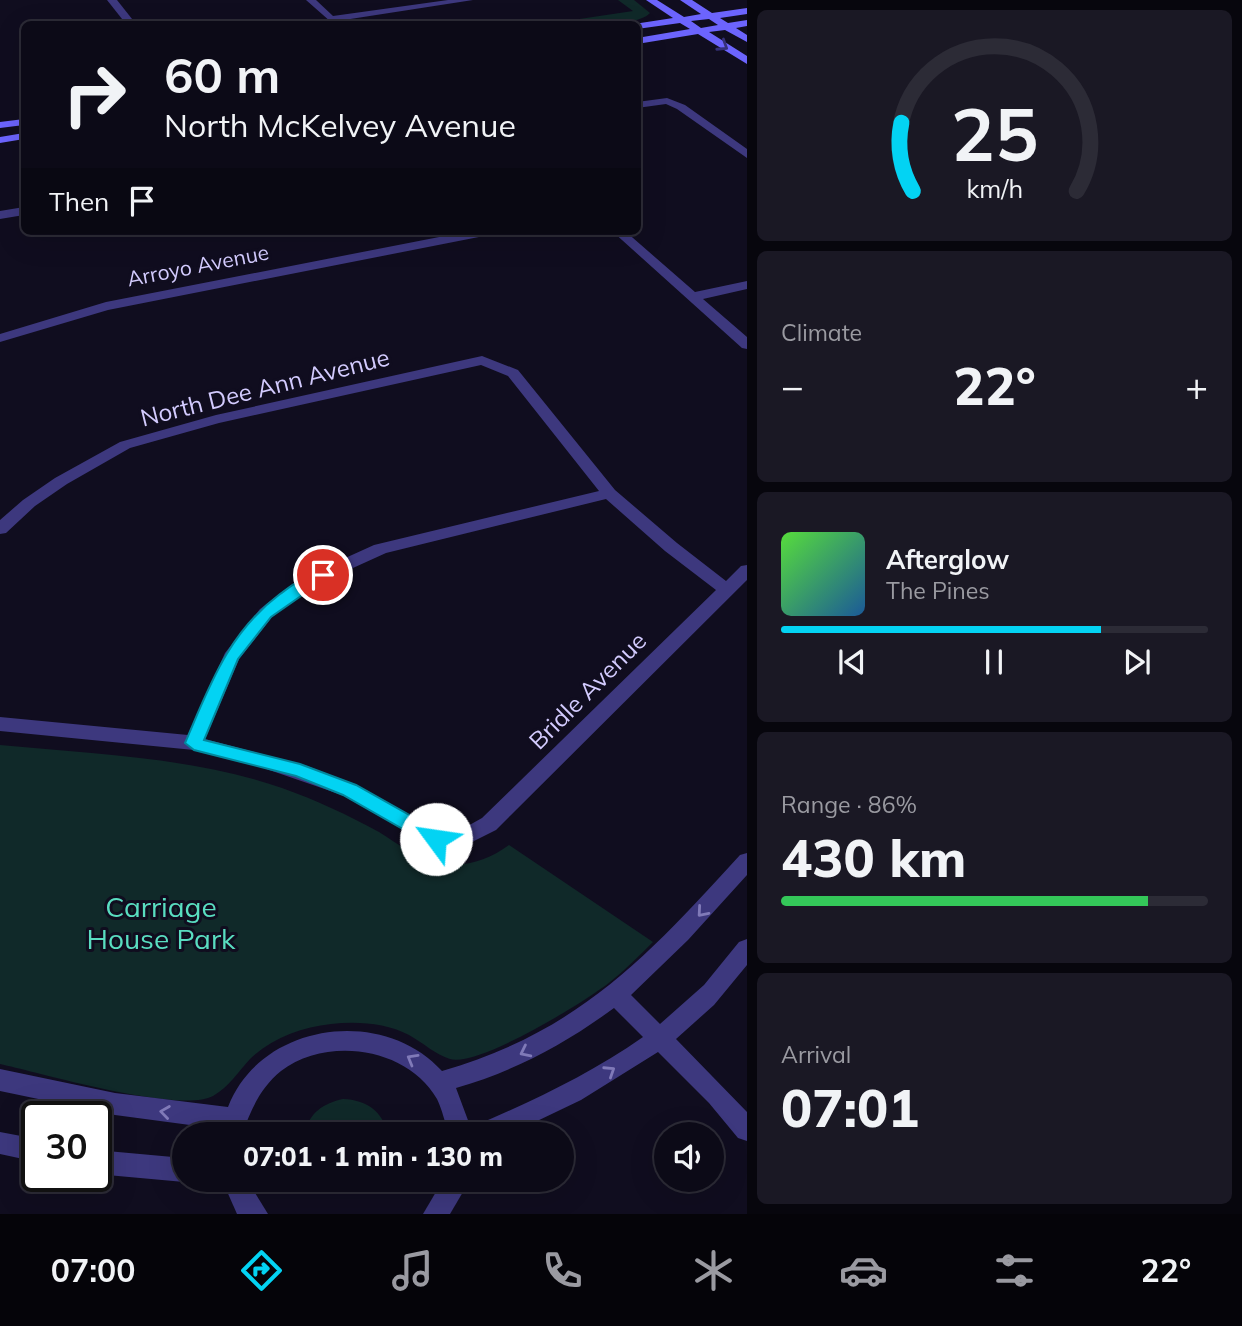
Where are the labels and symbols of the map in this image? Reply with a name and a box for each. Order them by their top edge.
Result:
one-way arrow [715,37,728,50]
street label: Arroyo Avenue [125,239,271,292]
street label: North Dee Ann Avenue [137,342,392,433]
pin [293,545,353,605]
street label: Bridle Avenue [522,625,652,755]
position arrow [399,802,473,876]
park label: Carriage House Park [87,889,236,956]
one-way arrow [698,904,710,917]
one-way arrow [520,1044,532,1058]
one-way arrow [407,1054,420,1067]
one-way arrow [602,1067,615,1080]
speed limit sign: 30 [21,1101,112,1192]
one-way arrow [159,1105,171,1120]

